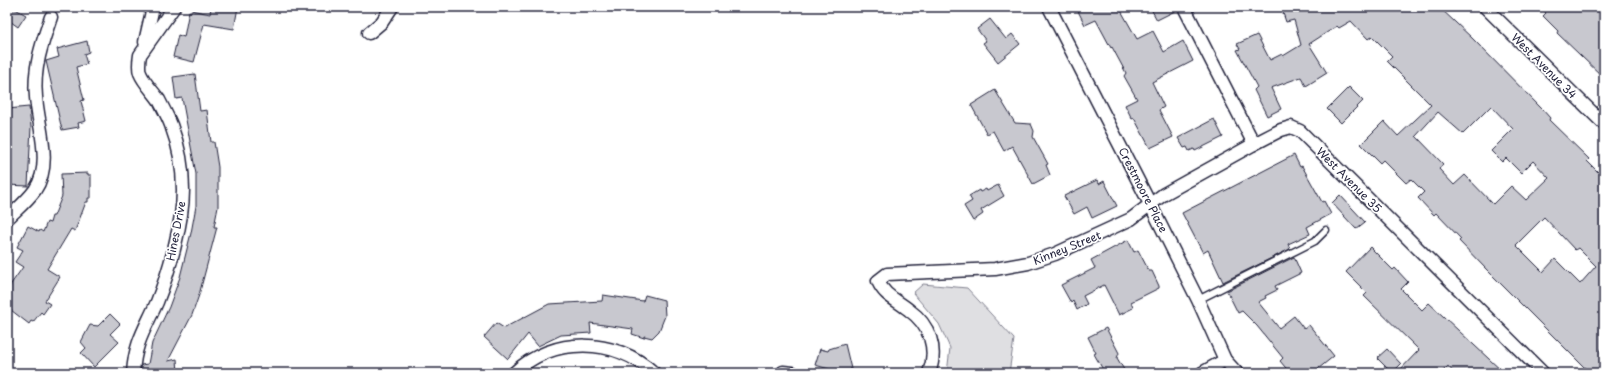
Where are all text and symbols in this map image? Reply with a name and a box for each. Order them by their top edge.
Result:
street label: West Avenue 34 [1508,29,1581,102]
street label: West Avenue 35 [1313,143,1386,216]
street label: Crestmoore Place [1115,144,1172,236]
street label: Hines Drive [161,199,190,262]
street label: Kinney Street [1030,226,1104,269]

